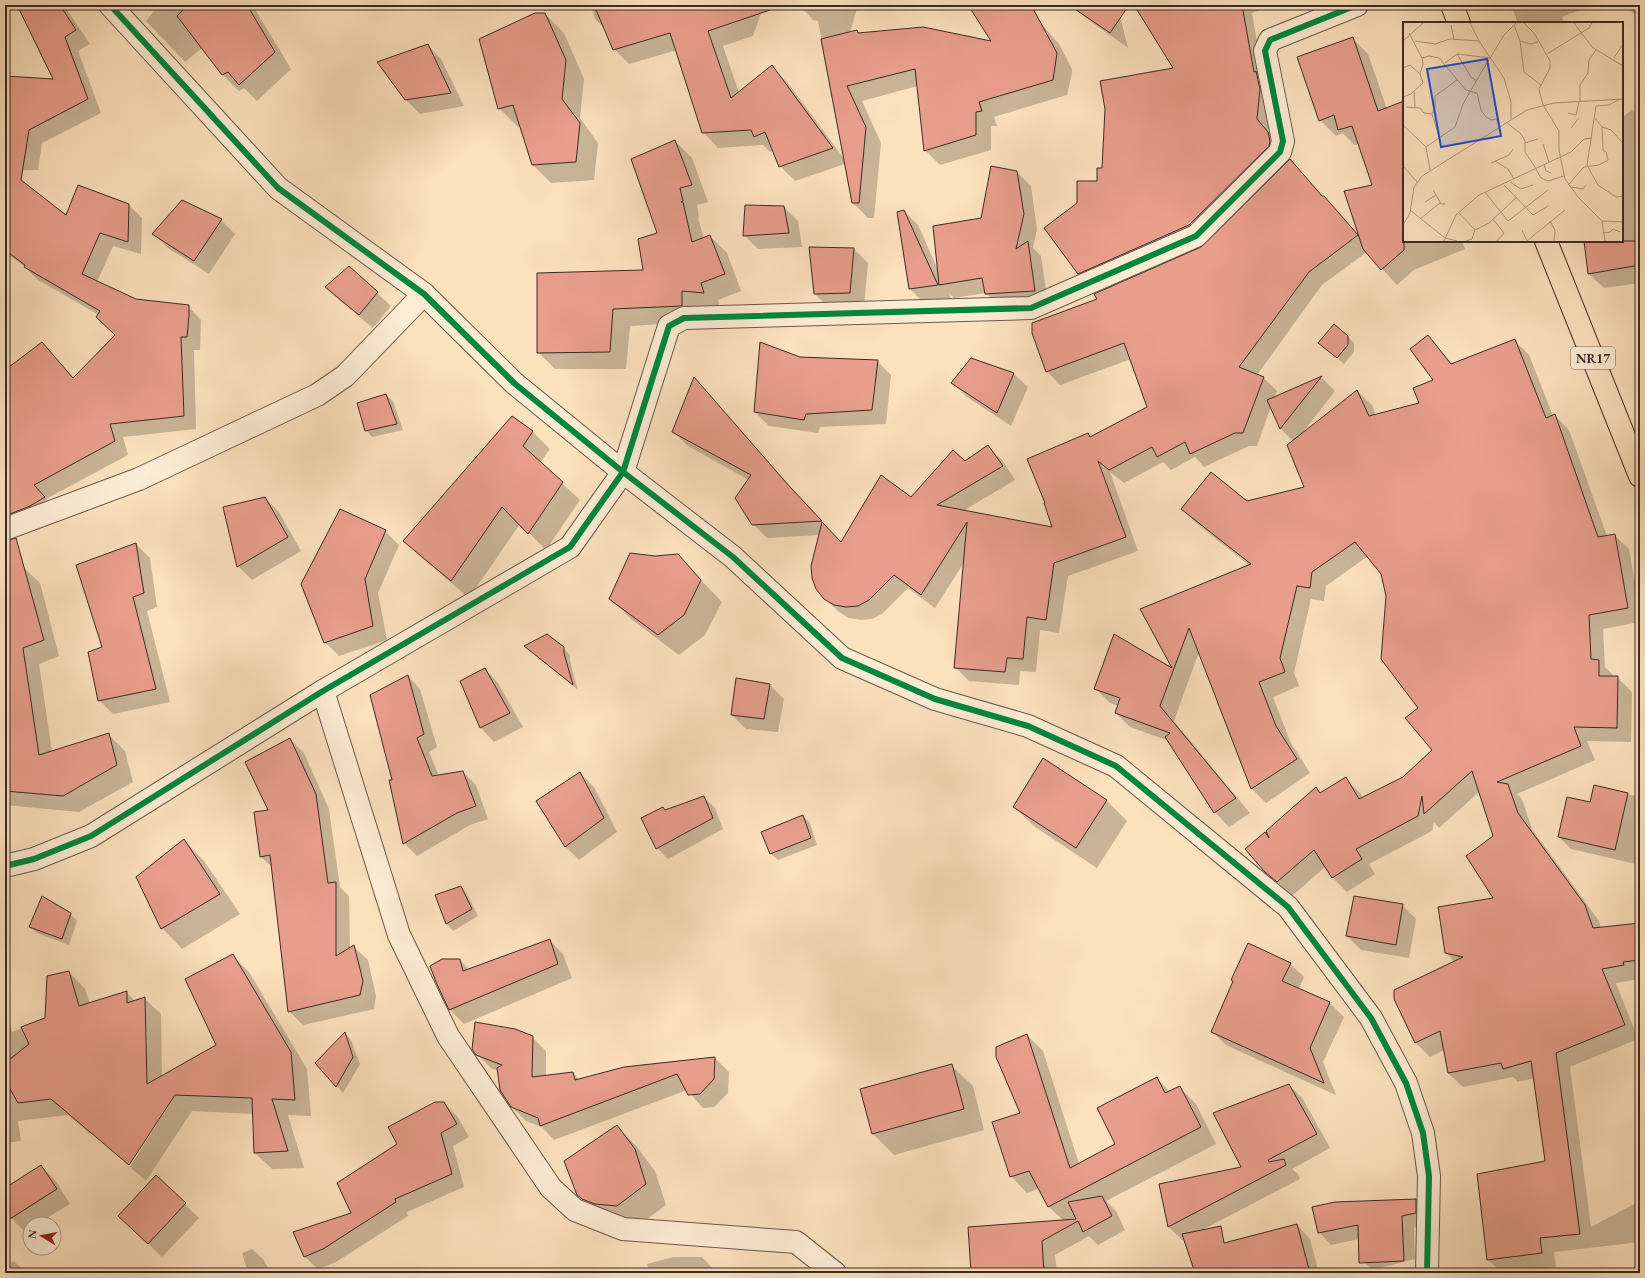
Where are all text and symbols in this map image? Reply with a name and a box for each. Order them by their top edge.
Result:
inset map [1403,22,1623,242]
road number: NR17 [1571,347,1615,369]
north arrow [22,1216,62,1256]
text: N [24,1229,40,1240]

